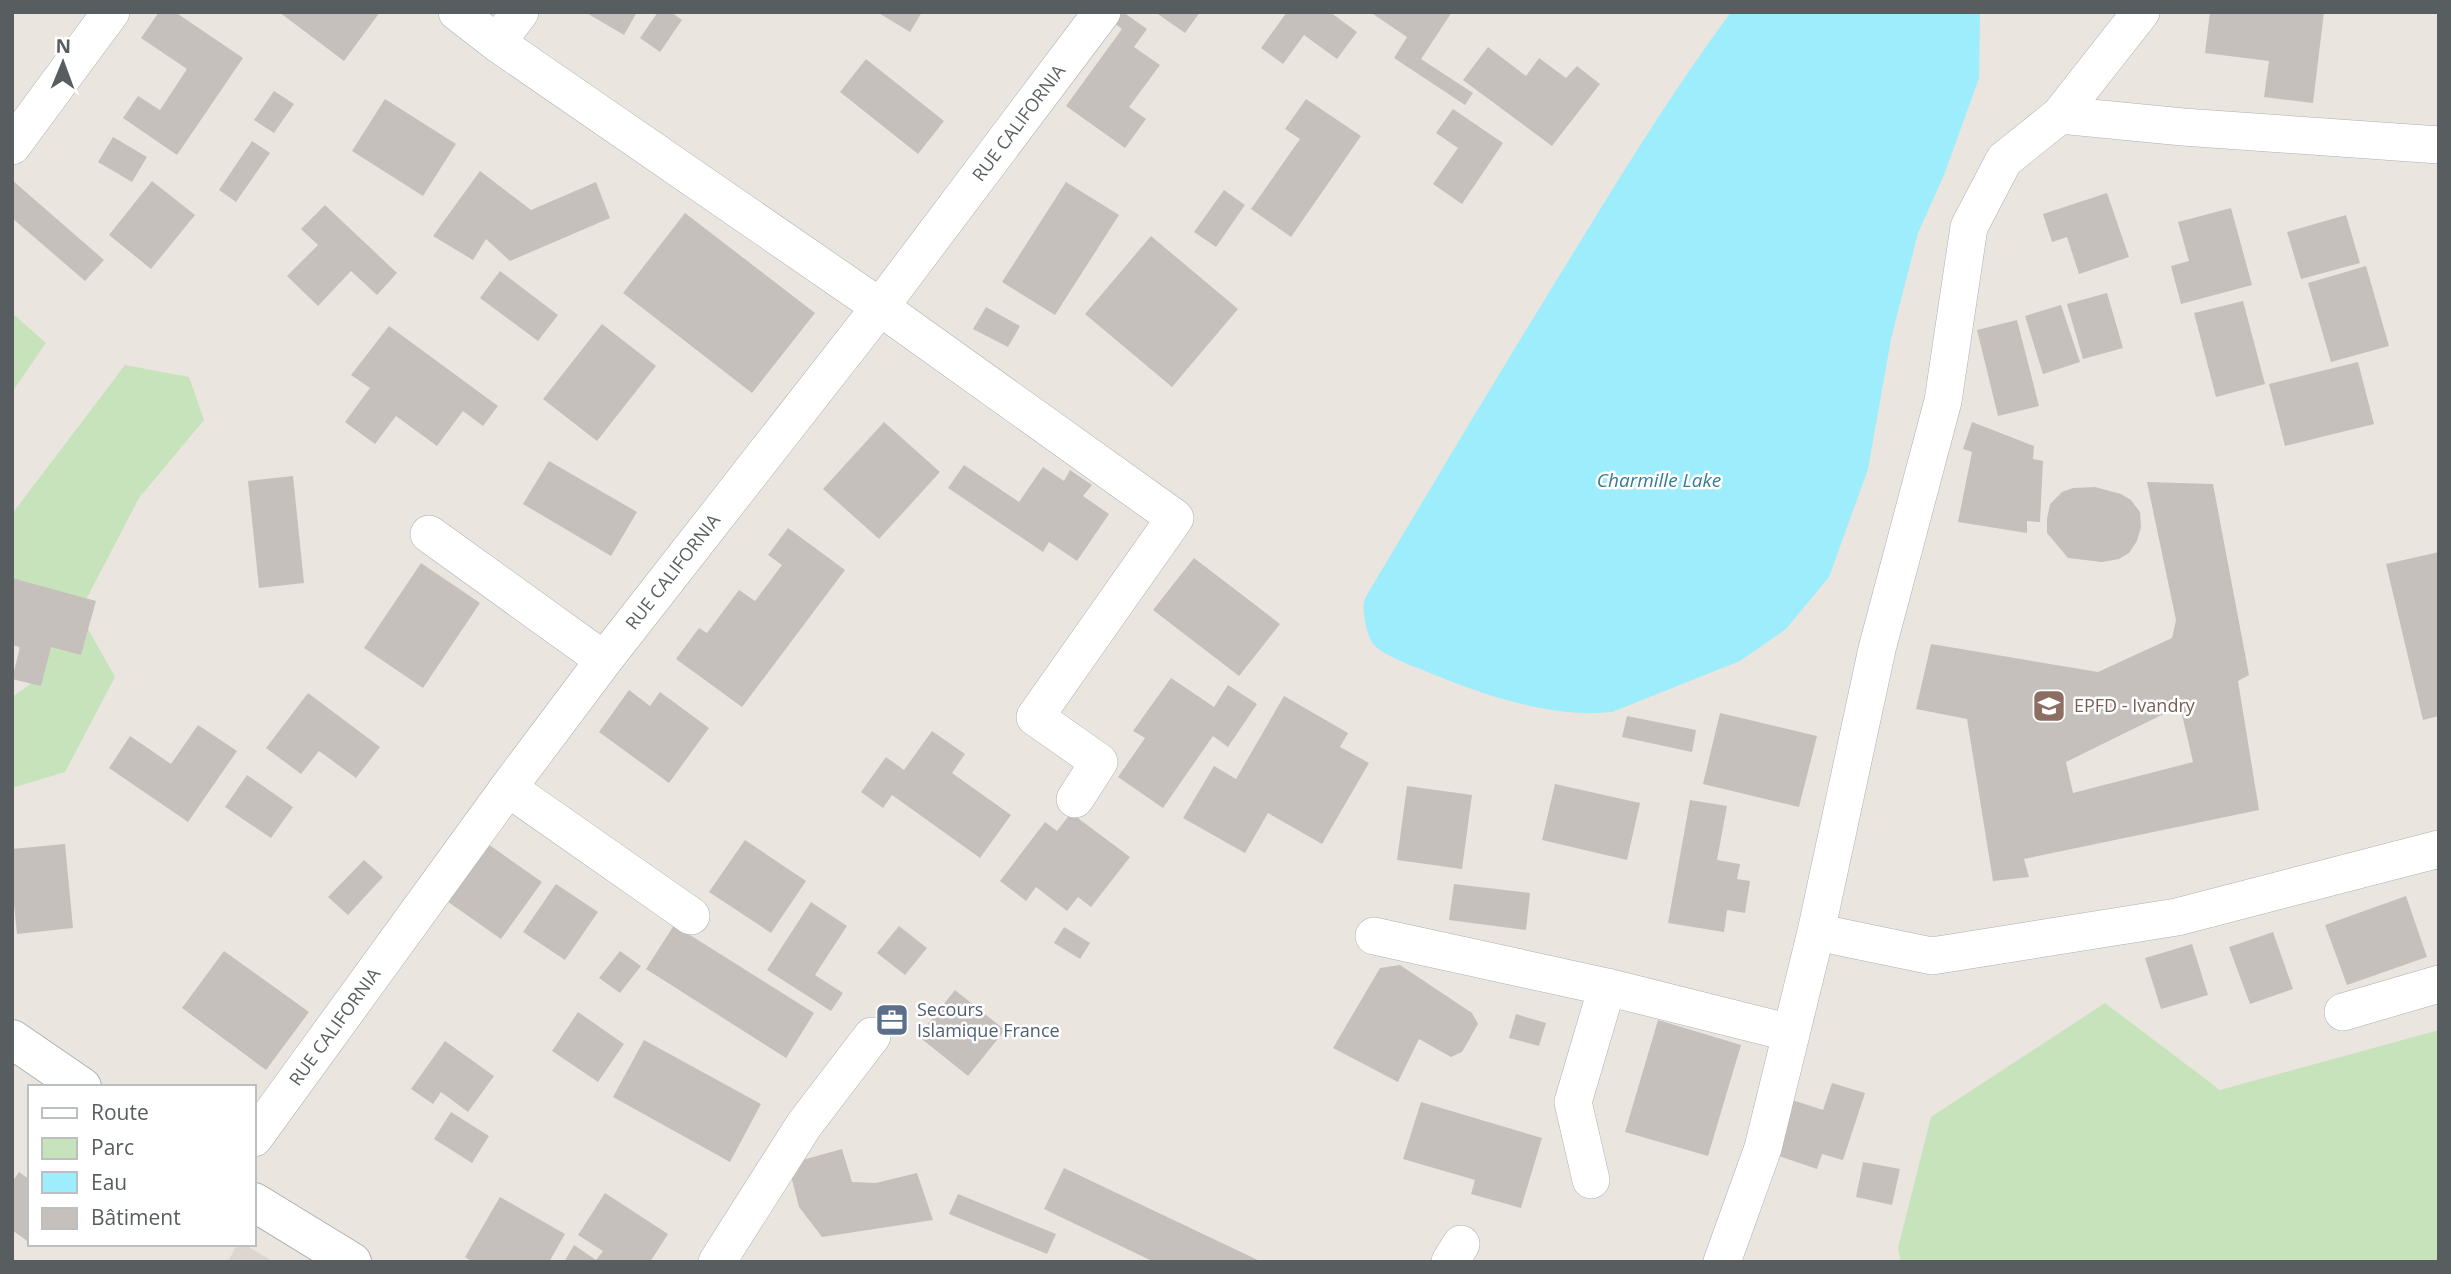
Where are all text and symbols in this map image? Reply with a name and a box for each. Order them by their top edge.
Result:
north arrow [28,28,98,98]
text: N [55,33,71,59]
street label: RUE CALIFORNIA [966,59,1070,186]
water label: Charmille Lake [1597,467,1721,493]
street label: RUE CALIFORNIA [620,508,725,634]
school or university icon: EPFD - Ivandry [2030,687,2068,725]
place label: EPFD - Ivandry [2074,693,2196,717]
street label: RUE CALIFORNIA [283,962,386,1090]
place label: Secours Islamique France [917,997,1060,1042]
office icon: Secours Islamique France [873,1001,911,1039]
legend [28,1085,256,1246]
text: Route [91,1098,149,1126]
text: Parc [91,1133,134,1161]
text: Eau [91,1168,127,1196]
text: Bâtiment [91,1203,181,1231]

